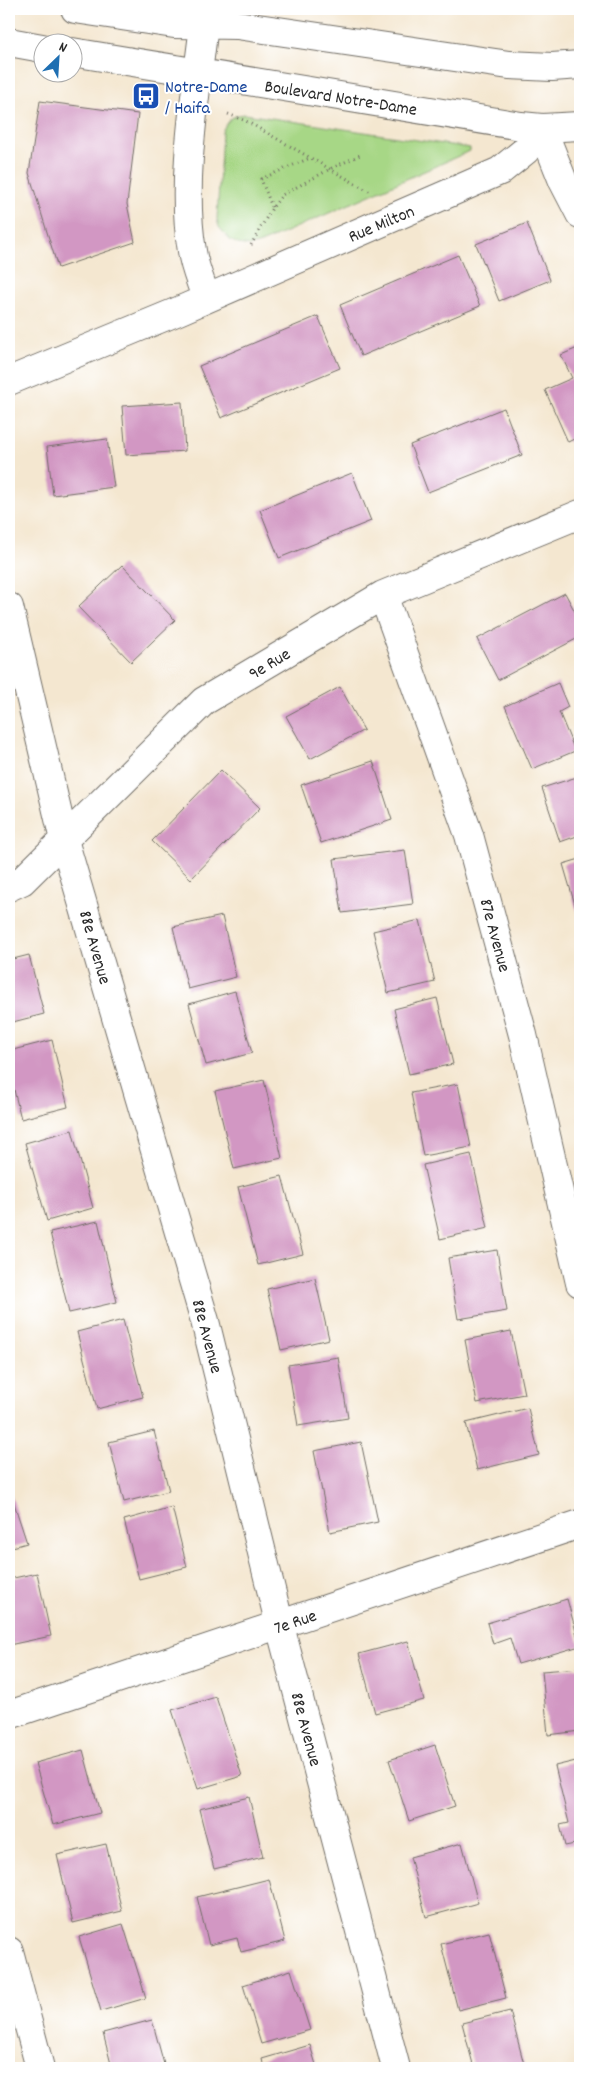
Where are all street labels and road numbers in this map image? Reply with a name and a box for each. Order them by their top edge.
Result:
street label: Boulevard Notre-Dame [263,75,419,124]
street label: Rue Milton [345,200,419,250]
street label: 9e Rue [245,643,296,687]
street label: 87e Avenue [472,896,515,975]
street label: 88e Avenue [71,908,116,988]
street label: 88e Avenue [184,1297,227,1377]
street label: 7e Rue [271,1604,320,1642]
street label: 88e Avenue [283,1690,326,1770]

